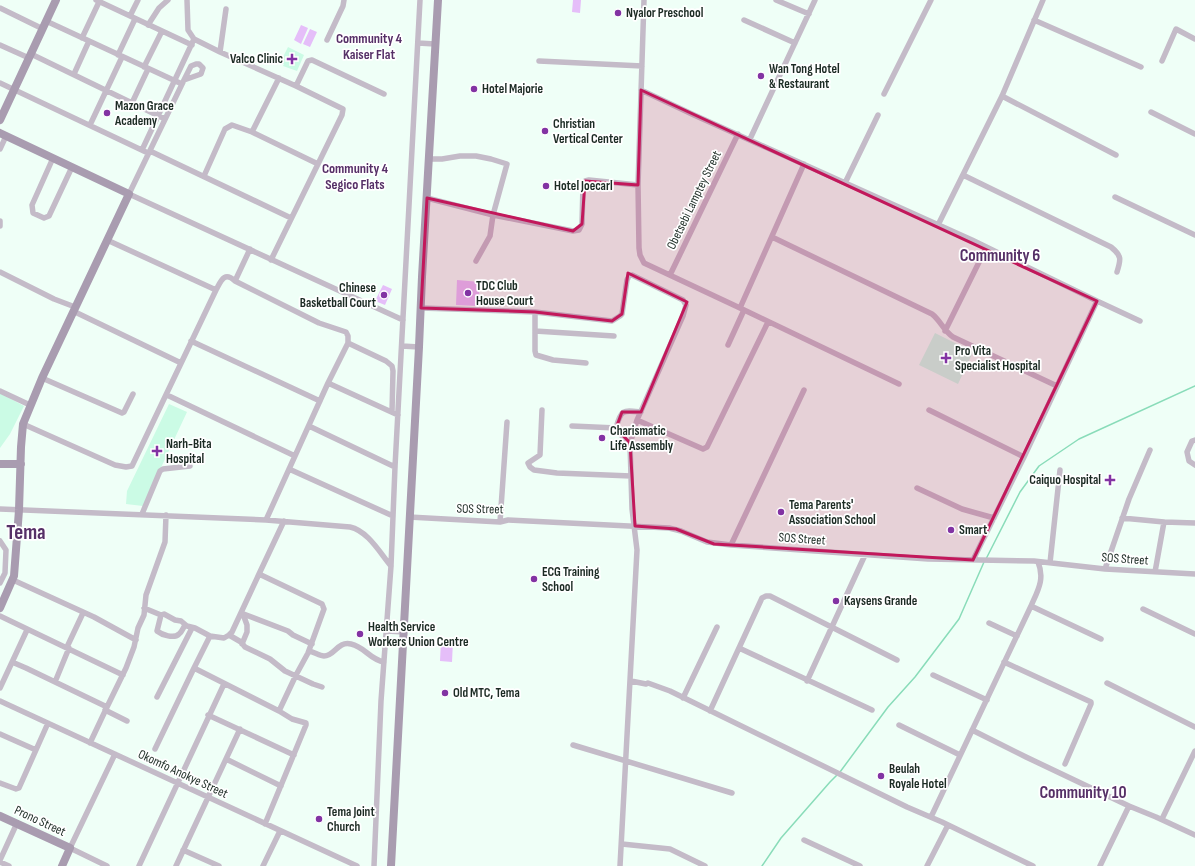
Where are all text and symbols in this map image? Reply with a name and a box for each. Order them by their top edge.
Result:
place label: Nyalor Preschool [626,5,704,21]
marker: Nyalor Preschool [613,8,623,18]
district label: Community 4 Kaiser Flat [336,30,403,63]
place label: Valco Clinic [230,51,284,67]
marker: Valco Clinic [286,53,298,65]
place label: Wan Tong Hotel & Restaurant [769,61,840,92]
marker: Wan Tong Hotel & Restaurant [756,71,766,81]
place label: Hotel Majorie [482,81,543,97]
marker: Hotel Majorie [469,84,479,94]
place label: Mazon Grace Academy [114,98,174,129]
marker: Mazon Grace Academy [102,108,112,118]
place label: Christian Vertical Center [553,116,623,147]
marker: Christian Vertical Center [540,126,550,136]
street label: Obetsebi Lamptey Street [663,148,725,252]
district label: Community 4 Segico Flats [322,160,389,193]
place label: Hotel Joecarl [554,178,613,194]
marker: Hotel Joecarl [541,181,551,191]
district label: Community 6 [960,246,1040,266]
place label: TDC Club House Court [476,278,534,309]
place label: Chinese Basketball Court [300,280,377,311]
marker: TDC Club House Court [463,288,473,298]
marker: Chinese Basketball Court [379,290,389,300]
place label: Pro Vita Specialist Hospital [955,343,1041,374]
marker: Pro Vita Specialist Hospital [940,352,952,364]
place label: Charismatic Life Assembly [610,423,674,454]
marker: Charismatic Life Assembly [597,433,607,443]
place label: Narh-Bita Hospital [166,436,211,467]
marker: Narh-Bita Hospital [151,445,163,457]
place label: Caiquo Hospital [1029,472,1101,488]
marker: Caiquo Hospital [1104,474,1116,486]
place label: Tema Parents' Association School [788,497,876,528]
street label: SOS Street [456,501,504,517]
marker: Tema Parents' Association School [776,507,786,517]
district label: Tema [6,520,46,545]
place label: Smart [959,522,988,538]
marker: Smart [946,525,956,535]
street label: SOS Street [778,529,826,549]
street label: SOS Street [1101,549,1149,569]
place label: ECG Training School [542,564,600,595]
marker: ECG Training School [529,574,539,584]
place label: Kaysens Grande [844,593,918,609]
marker: Kaysens Grande [831,596,841,606]
place label: Health Service Workers Union Centre [368,619,469,650]
marker: Health Service Workers Union Centre [355,629,365,639]
place label: Old MTC, Tema [453,685,520,701]
marker: Old MTC, Tema [440,688,450,698]
street label: Okomfo Anokye Street [136,746,230,802]
place label: Beulah Royale Hotel [889,761,947,792]
marker: Beulah Royale Hotel [876,771,886,781]
district label: Community 10 [1039,783,1127,803]
street label: Prono Street [12,802,68,840]
place label: Tema Joint Church [327,804,375,835]
marker: Tema Joint Church [314,814,324,824]

